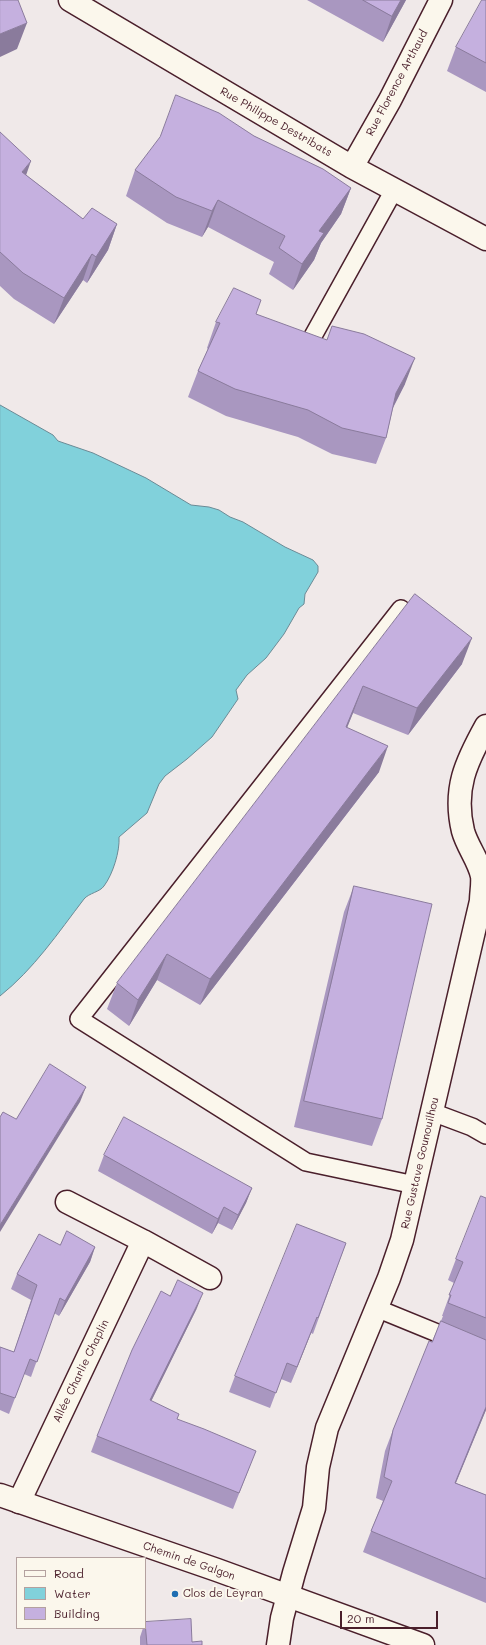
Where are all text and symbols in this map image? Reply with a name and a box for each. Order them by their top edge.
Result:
street label: Rue Florence Arthaud [363,28,431,138]
street label: Rue Philippe Destribats [218,84,334,160]
street label: Rue Gustave Gounouilhou [398,1096,442,1230]
street label: Allée Charlie Chaplin [50,1317,112,1425]
street label: Chemin de Galgon [141,1539,237,1583]
legend [16,1557,146,1629]
text: Road [54,1565,84,1581]
text: Water [54,1585,91,1601]
place label: Clos de Leyran [183,1587,263,1601]
marker: Clos de Leyran [170,1589,180,1599]
scale bar [342,1603,440,1629]
text: Building [54,1605,100,1621]
text: 20 m [347,1610,375,1626]

